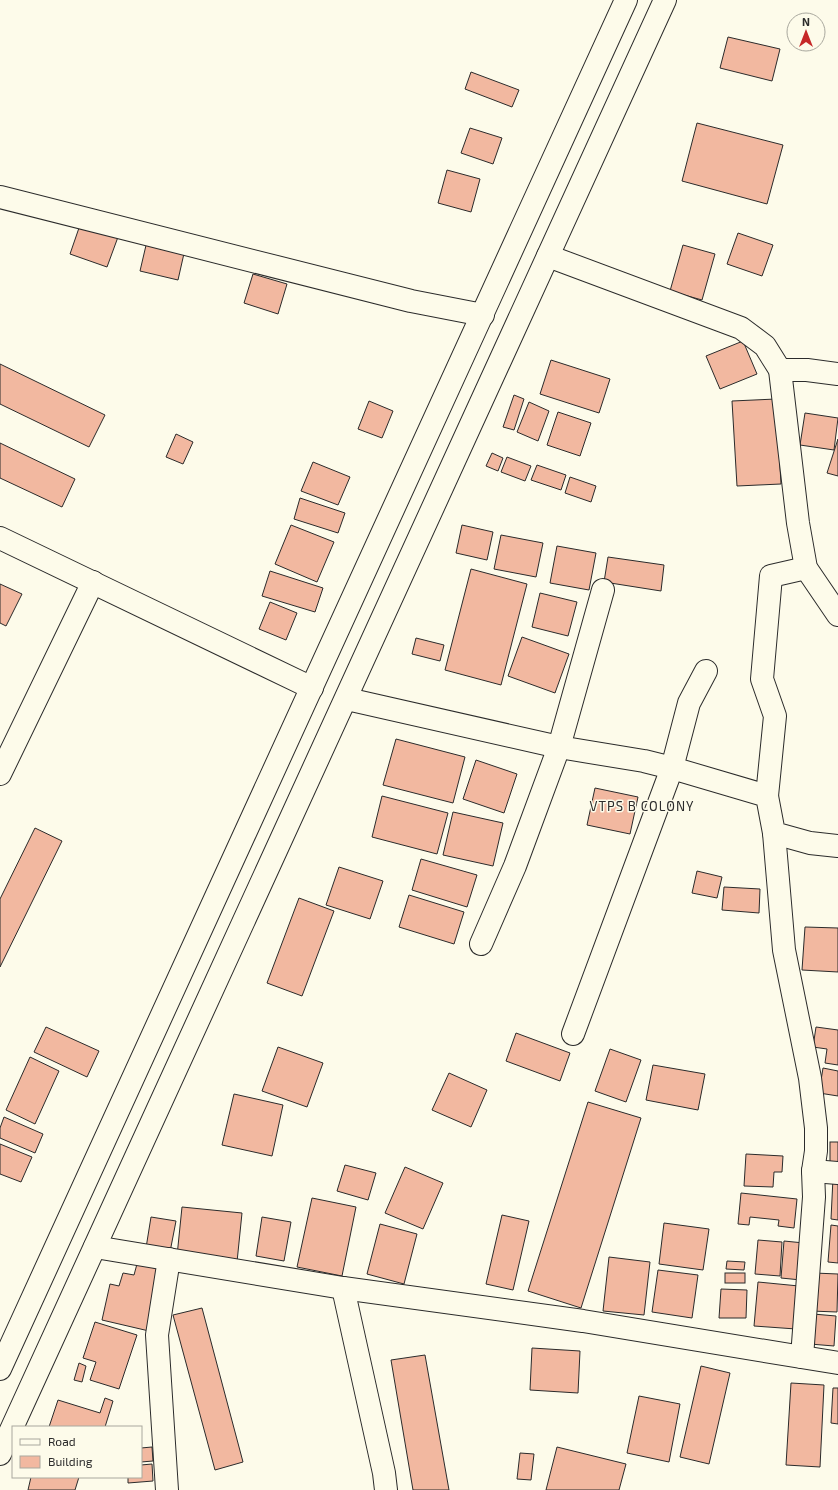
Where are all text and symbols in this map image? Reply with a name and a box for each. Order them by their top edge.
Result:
north arrow [786,12,826,52]
text: N [802,15,810,28]
district label: VTPS B COLONY [590,798,694,814]
legend [12,1426,142,1478]
text: Road [48,1434,76,1448]
text: Building [48,1454,93,1468]

